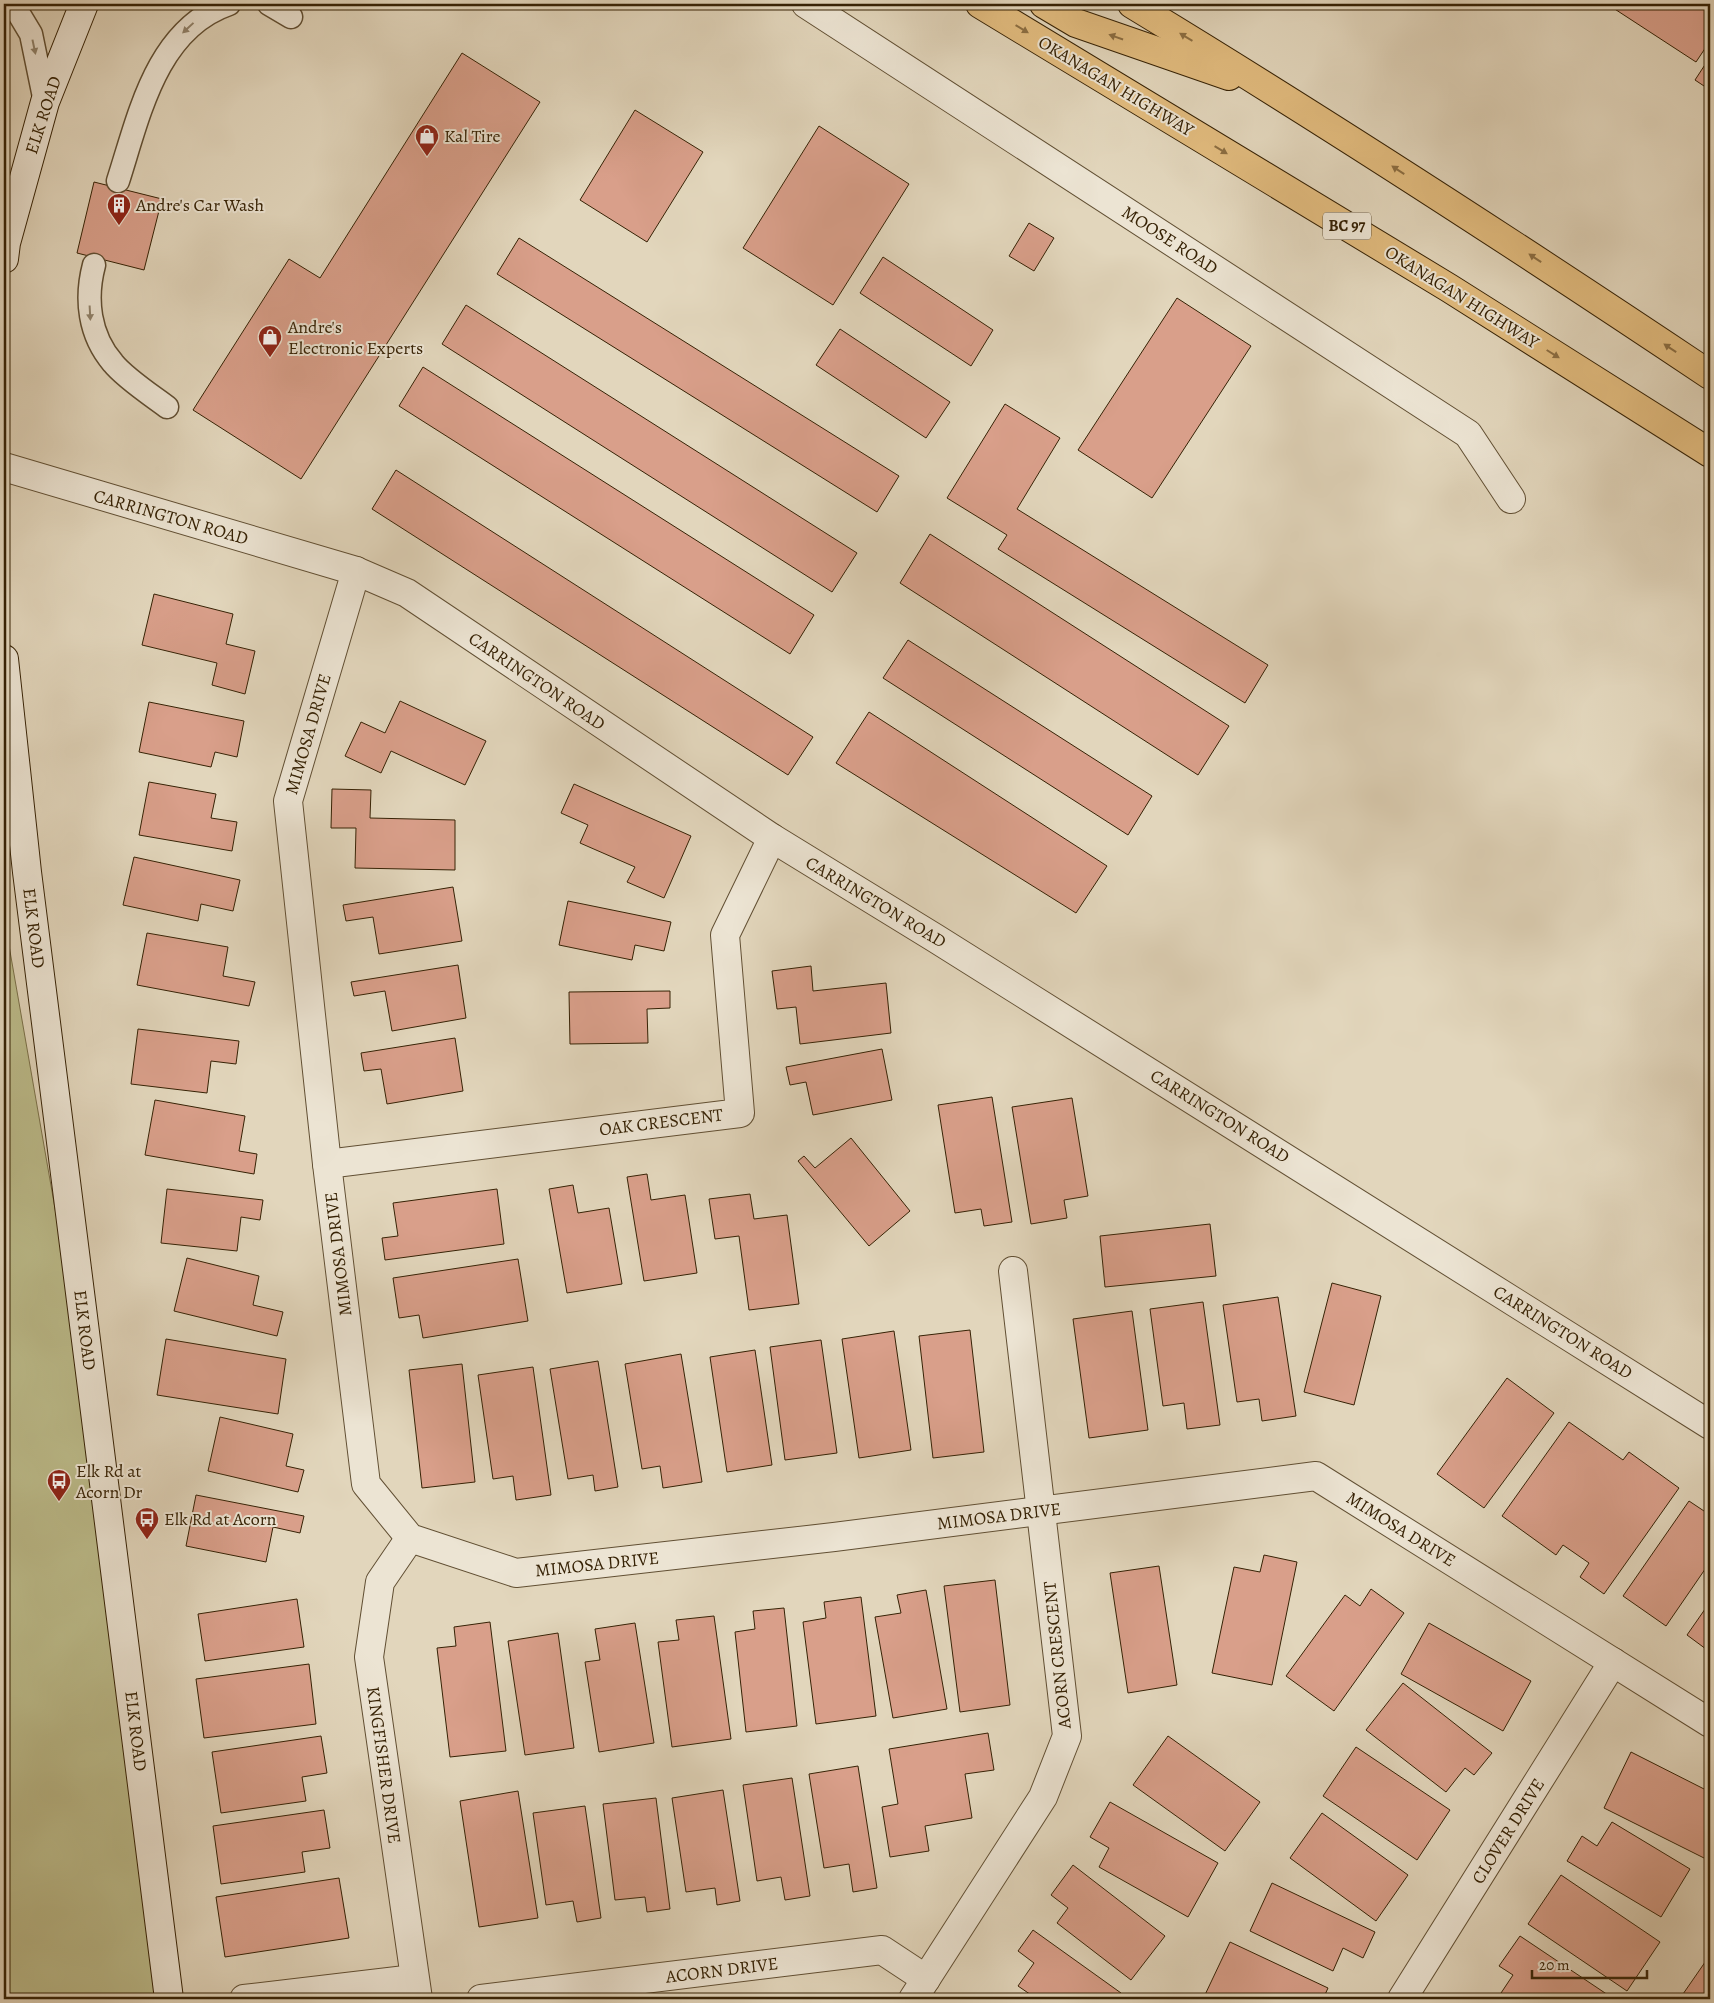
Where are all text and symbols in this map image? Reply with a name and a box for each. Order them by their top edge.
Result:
one-way arrow [183,22,195,34]
one-way arrow [1016,25,1029,34]
street label: OKANAGAN HIGHWAY [1034,30,1199,143]
one-way arrow [1180,32,1193,41]
one-way arrow [1108,33,1123,40]
one-way arrow [30,40,38,55]
street label: ELK ROAD [19,73,67,157]
shop icon: Kal Tire [414,123,440,157]
place label: Kal Tire [444,124,501,148]
one-way arrow [1214,145,1227,154]
one-way arrow [1391,165,1405,174]
building icon: Andre's Car Wash [106,192,132,226]
place label: Andre's Car Wash [135,193,265,217]
street label: MOOSE ROAD [1117,200,1223,280]
road number: BC 97 [1323,212,1371,240]
street label: OKANAGAN HIGHWAY [1380,240,1545,355]
one-way arrow [1528,253,1541,262]
one-way arrow [87,305,95,321]
place label: Andre's Electronic Experts [287,315,423,360]
shop icon: Andre's Electronic Experts [257,324,283,358]
one-way arrow [1663,343,1676,353]
one-way arrow [1546,349,1560,359]
street label: CARRINGTON ROAD [91,483,251,551]
street label: CARRINGTON ROAD [464,626,610,736]
street label: MIMOSA DRIVE [279,671,337,797]
street label: CARRINGTON ROAD [801,850,951,954]
street label: ELK ROAD [17,887,51,969]
street label: CARRINGTON ROAD [1146,1063,1294,1169]
street label: OAK CRESCENT [598,1102,724,1141]
street label: MIMOSA DRIVE [318,1191,358,1317]
street label: CARRINGTON ROAD [1489,1279,1637,1385]
street label: ELK ROAD [68,1289,102,1371]
place label: Elk Rd at Acorn Dr [75,1459,143,1504]
bus stop icon: Elk Rd at Acorn Dr [46,1468,72,1502]
street label: MIMOSA DRIVE [1342,1486,1460,1572]
street label: MIMOSA DRIVE [936,1496,1062,1536]
bus stop icon: Elk Rd at Acorn [134,1506,160,1540]
place label: Elk Rd at Acorn [164,1507,277,1531]
street label: MIMOSA DRIVE [534,1546,660,1582]
street label: ACORN CRESCENT [1037,1580,1077,1731]
street label: KINGFISHER DRIVE [361,1685,407,1845]
street label: ELK ROAD [119,1690,153,1772]
street label: CLOVER DRIVE [1466,1774,1550,1888]
scale bar [1532,1948,1646,1980]
street label: ACORN DRIVE [663,1951,780,1989]
text: 20 m [1539,1955,1570,1975]

